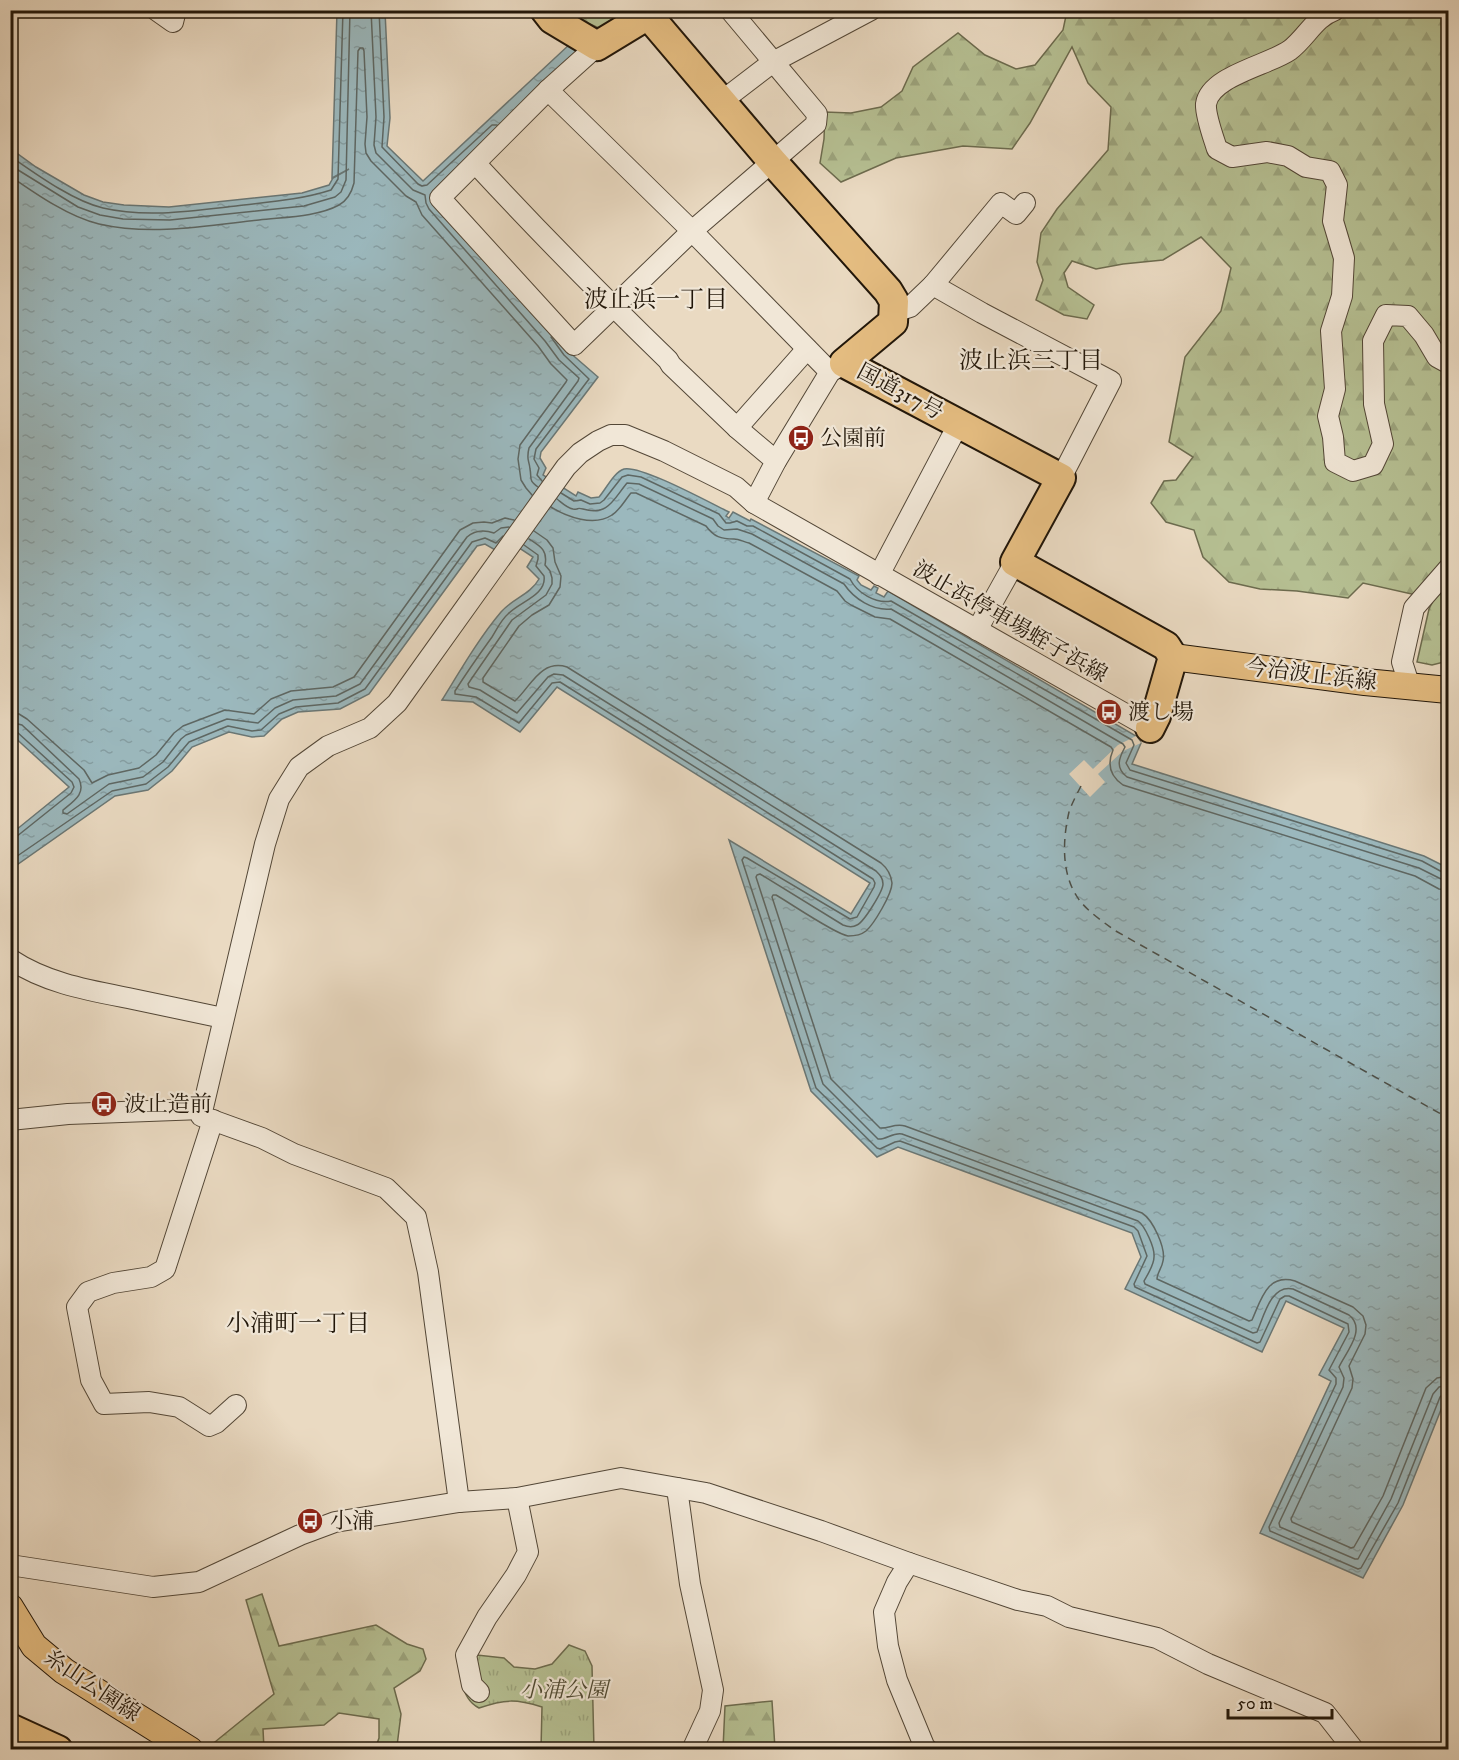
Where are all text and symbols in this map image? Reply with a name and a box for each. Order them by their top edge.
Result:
district label: 波止浜一丁目 [584,285,728,315]
district label: 波止浜三丁目 [959,346,1103,376]
street label: 国道317号 [852,358,948,426]
bus stop icon: 公園前 [786,423,816,453]
place label: 公園前 [820,425,886,452]
street label: 波止浜停車場蛭子浜線 [908,555,1112,689]
street label: 今治波止浜線 [1244,654,1378,696]
bus stop icon: 渡し場 [1094,697,1124,727]
place label: 渡し場 [1128,699,1194,726]
bus stop icon: 波止造前 [89,1089,119,1119]
place label: 波止造前 [124,1091,212,1118]
district label: 小浦町一丁目 [226,1309,370,1339]
bus stop icon: 小浦 [295,1506,325,1536]
place label: 小浦 [330,1508,374,1535]
street label: 糸山公園線 [39,1644,145,1728]
park label: 小浦公園 [520,1677,611,1704]
scale bar [1228,1682,1332,1720]
text: 50 m [1237,1693,1273,1715]

